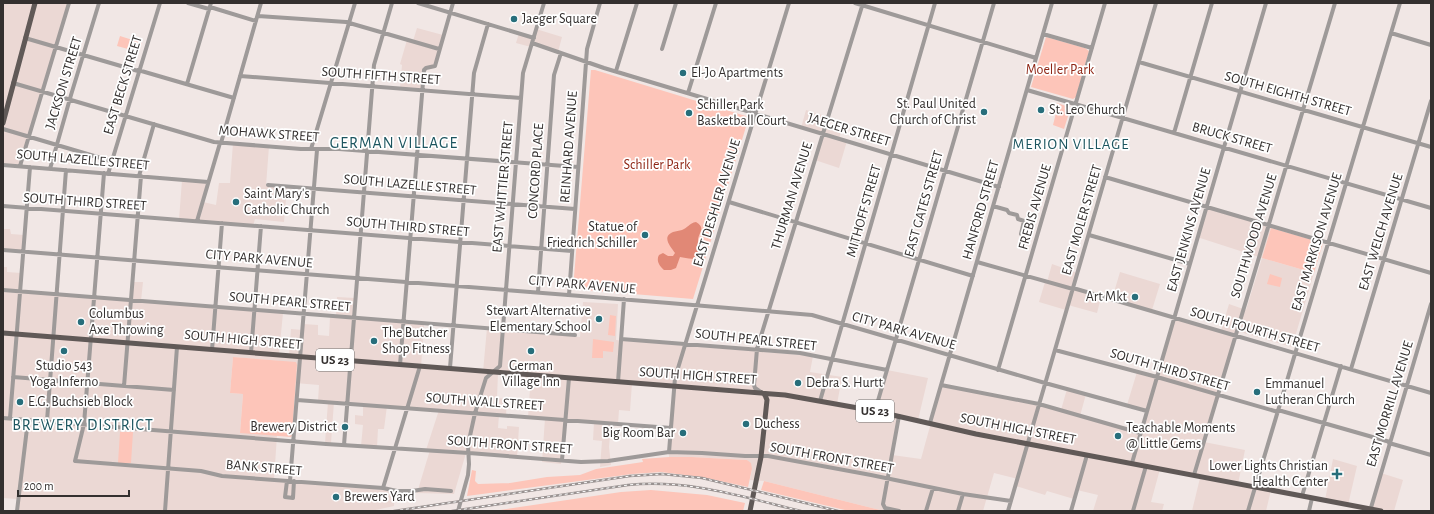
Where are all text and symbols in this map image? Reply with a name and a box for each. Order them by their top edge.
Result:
place label: Jaeger Square [522,12,597,26]
marker: Jaeger Square [509,14,519,24]
street label: EAST BECK STREET [101,34,145,136]
street label: JACKSON STREET [43,35,85,131]
park label: Moeller Park [1026,63,1095,77]
street label: SOUTH FIFTH STREET [321,65,441,87]
place label: El-Jo Apartments [691,66,783,80]
marker: El-Jo Apartments [678,68,688,78]
street label: SOUTH EIGHTH STREET [1223,69,1353,119]
street label: REINHARD AVENUE [558,90,580,203]
place label: St. Paul United Church of Christ [890,97,977,127]
place label: Schiller Park Basketball Court [697,98,787,128]
place label: St. Leo Church [1049,103,1125,117]
marker: St. Leo Church [1036,105,1046,115]
marker: St. Paul United Church of Christ [979,107,989,117]
marker: Schiller Park Basketball Court [684,108,694,118]
street label: JAEGER STREET [806,111,892,149]
street label: BRUCK STREET [1190,120,1274,156]
street label: EAST WHITTIER STREET [490,121,516,253]
street label: CONCORD PLACE [526,122,546,219]
street label: MOHAWK STREET [218,123,320,145]
district label: GERMAN VILLAGE [330,135,458,151]
street label: EAST DESHLER AVENUE [691,137,743,268]
district label: MERION VILLAGE [1012,137,1130,152]
street label: THURMAN AVENUE [769,140,815,251]
street label: SOUTH LAZELLE STREET [16,147,150,173]
street label: EAST GATES STREET [902,149,946,259]
park label: Schiller Park [624,158,691,172]
street label: HANFORD STREET [960,159,1002,261]
street label: FREBIS AVENUE [1016,162,1054,251]
street label: MITHOFF STREET [844,163,884,259]
street label: EAST MOLER STREET [1060,163,1105,277]
street label: EAST JENKINS AVENUE [1165,166,1213,294]
street label: EAST MARKISON AVENUE [1289,171,1345,313]
street label: SOUTH LAZELLE STREET [343,172,477,198]
street label: SOUTHWOOD AVENUE [1228,172,1280,300]
street label: EAST WELCH AVENUE [1357,172,1406,292]
place label: Saint Mary's Catholic Church [244,187,330,217]
street label: SOUTH THIRD STREET [23,191,147,213]
marker: Saint Mary's Catholic Church [231,197,241,207]
street label: SOUTH THIRD STREET [346,215,470,239]
place label: Statue of Friedrich Schiller [547,220,638,250]
marker: Statue of Friedrich Schiller [640,230,650,240]
street label: CITY PARK AVENUE [205,247,313,271]
street label: CITY PARK AVENUE [528,273,636,297]
street label: SOUTH PEARL STREET [228,290,352,314]
place label: Art Mkt [1086,290,1128,304]
marker: Art Mkt [1130,292,1140,302]
place label: Stewart Alternative Elementary School [486,304,591,334]
street label: SOUTH FOURTH STREET [1189,305,1322,355]
place label: Columbus Axe Throwing [89,307,164,337]
street label: CITY PARK AVENUE [850,309,958,353]
marker: Stewart Alternative Elementary School [594,314,604,324]
marker: Columbus Axe Throwing [76,317,86,327]
place label: The Butcher Shop Fitness [382,326,450,356]
street label: SOUTH PEARL STREET [694,327,818,353]
street label: SOUTH HIGH STREET [184,328,302,352]
marker: The Butcher Shop Fitness [369,336,379,346]
street label: EAST MORRILL AVENUE [1364,339,1416,469]
marker: Studio 543 Yoga Inferno [59,346,69,356]
marker: German Village Inn [526,346,536,356]
street label: SOUTH THIRD STREET [1109,346,1232,394]
road number: US 23 [316,349,354,371]
place label: Studio 543 Yoga Inferno [30,359,98,389]
place label: German Village Inn [502,359,560,389]
street label: SOUTH HIGH STREET [639,365,757,387]
place label: Debra S. Hurtt [806,376,883,390]
place label: Emmanuel Lutheran Church [1265,377,1355,407]
marker: Debra S. Hurtt [793,378,803,388]
marker: Emmanuel Lutheran Church [1252,387,1262,397]
street label: SOUTH WALL STREET [425,391,545,413]
place label: E.G. Buchsieb Block [28,395,133,409]
marker: E.G. Buchsieb Block [15,397,25,407]
road number: US 23 [856,400,894,422]
street label: SOUTH HIGH STREET [959,411,1077,447]
district label: BREWERY DISTRICT [12,417,154,433]
place label: Duchess [754,417,800,431]
marker: Duchess [741,419,751,429]
place label: Brewery District [250,420,338,434]
place label: Teachable Moments @ Little Gems [1126,421,1235,451]
marker: Brewery District [340,422,350,432]
place label: Big Room Bar [602,426,675,440]
marker: Big Room Bar [678,428,688,438]
marker: Teachable Moments @ Little Gems [1113,431,1123,441]
street label: SOUTH FRONT STREET [447,434,573,456]
street label: SOUTH FRONT STREET [769,440,895,476]
street label: BANK STREET [225,458,303,478]
place label: Lower Lights Christian Health Center [1209,459,1328,489]
marker: Lower Lights Christian Health Center [1331,468,1343,480]
scale bar [18,472,129,498]
text: 200 m [24,480,54,492]
place label: Brewers Yard [344,490,415,504]
marker: Brewers Yard [331,492,341,502]

